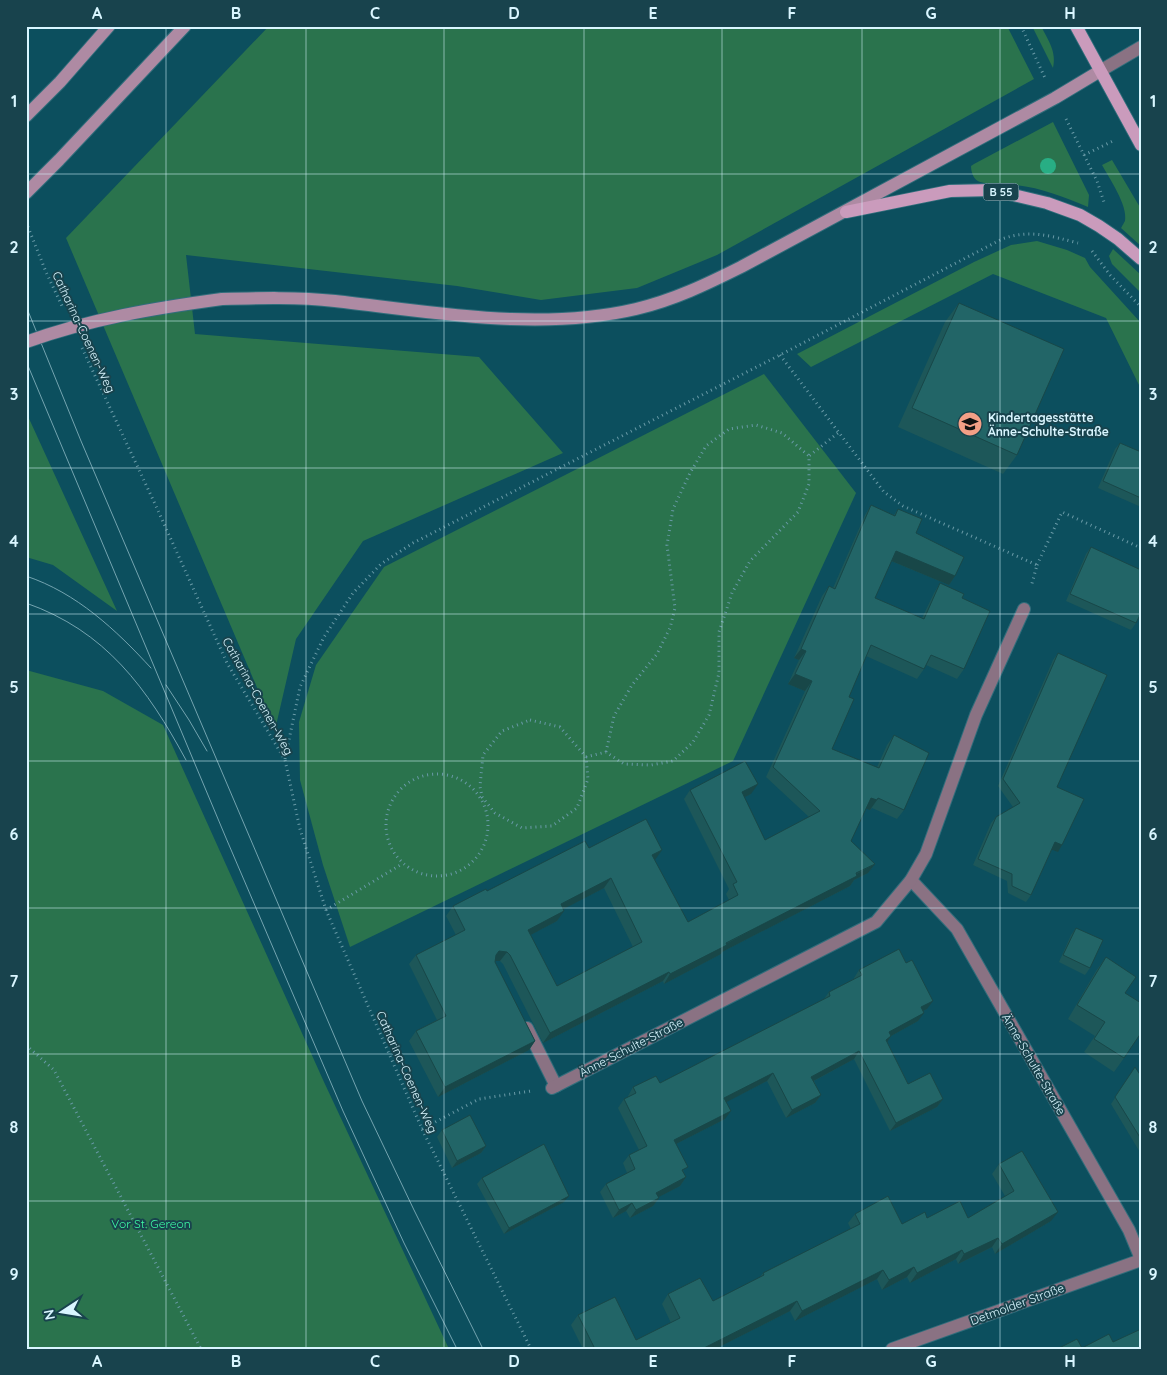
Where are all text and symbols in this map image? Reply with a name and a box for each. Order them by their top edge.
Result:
text: A [92,3,103,23]
text: B [231,3,241,23]
text: C [370,3,380,23]
text: D [508,3,520,23]
text: E [648,3,658,23]
text: F [788,3,797,23]
text: G [925,3,937,23]
text: H [1064,3,1076,23]
text: 1 [11,91,17,111]
text: 1 [1150,91,1156,111]
road number: B 55 [984,183,1018,200]
text: 2 [9,237,19,257]
text: 2 [1148,237,1158,257]
street label: Catharina-Coenen-Weg [49,269,119,395]
text: 3 [10,384,18,404]
text: 3 [1149,384,1157,404]
place label: Kindertagesstätte Änne-Schulte-Straße [988,410,1109,439]
school or university icon: Kindertagesstätte Änne-Schulte-Straße [957,411,983,437]
text: 4 [9,531,19,551]
text: 4 [1148,531,1158,551]
street label: Catharina-Coenen-Weg [219,635,297,757]
text: 5 [9,677,19,697]
text: 5 [1148,677,1158,697]
text: 6 [10,824,19,844]
text: 6 [1149,824,1158,844]
text: 7 [10,971,19,991]
text: 7 [1149,971,1158,991]
street label: Catharina-Coenen-Weg [373,1009,441,1135]
street label: Änne-Schulte-Straße [999,1011,1069,1118]
street label: Änne-Schulte-Straße [577,1014,686,1080]
text: 8 [10,1117,19,1137]
text: 8 [1149,1117,1158,1137]
park label: Vor St. Gereon [111,1216,191,1231]
text: 9 [9,1264,19,1284]
text: 9 [1148,1264,1158,1284]
street label: Detmolder Straße [968,1280,1066,1328]
north arrow [38,1288,88,1338]
text: N [39,1308,59,1322]
text: A [92,1351,103,1371]
text: B [231,1351,241,1371]
text: C [370,1351,380,1371]
text: D [508,1351,520,1371]
text: E [648,1351,658,1371]
text: F [788,1351,797,1371]
text: G [925,1351,937,1371]
text: H [1064,1351,1076,1371]

